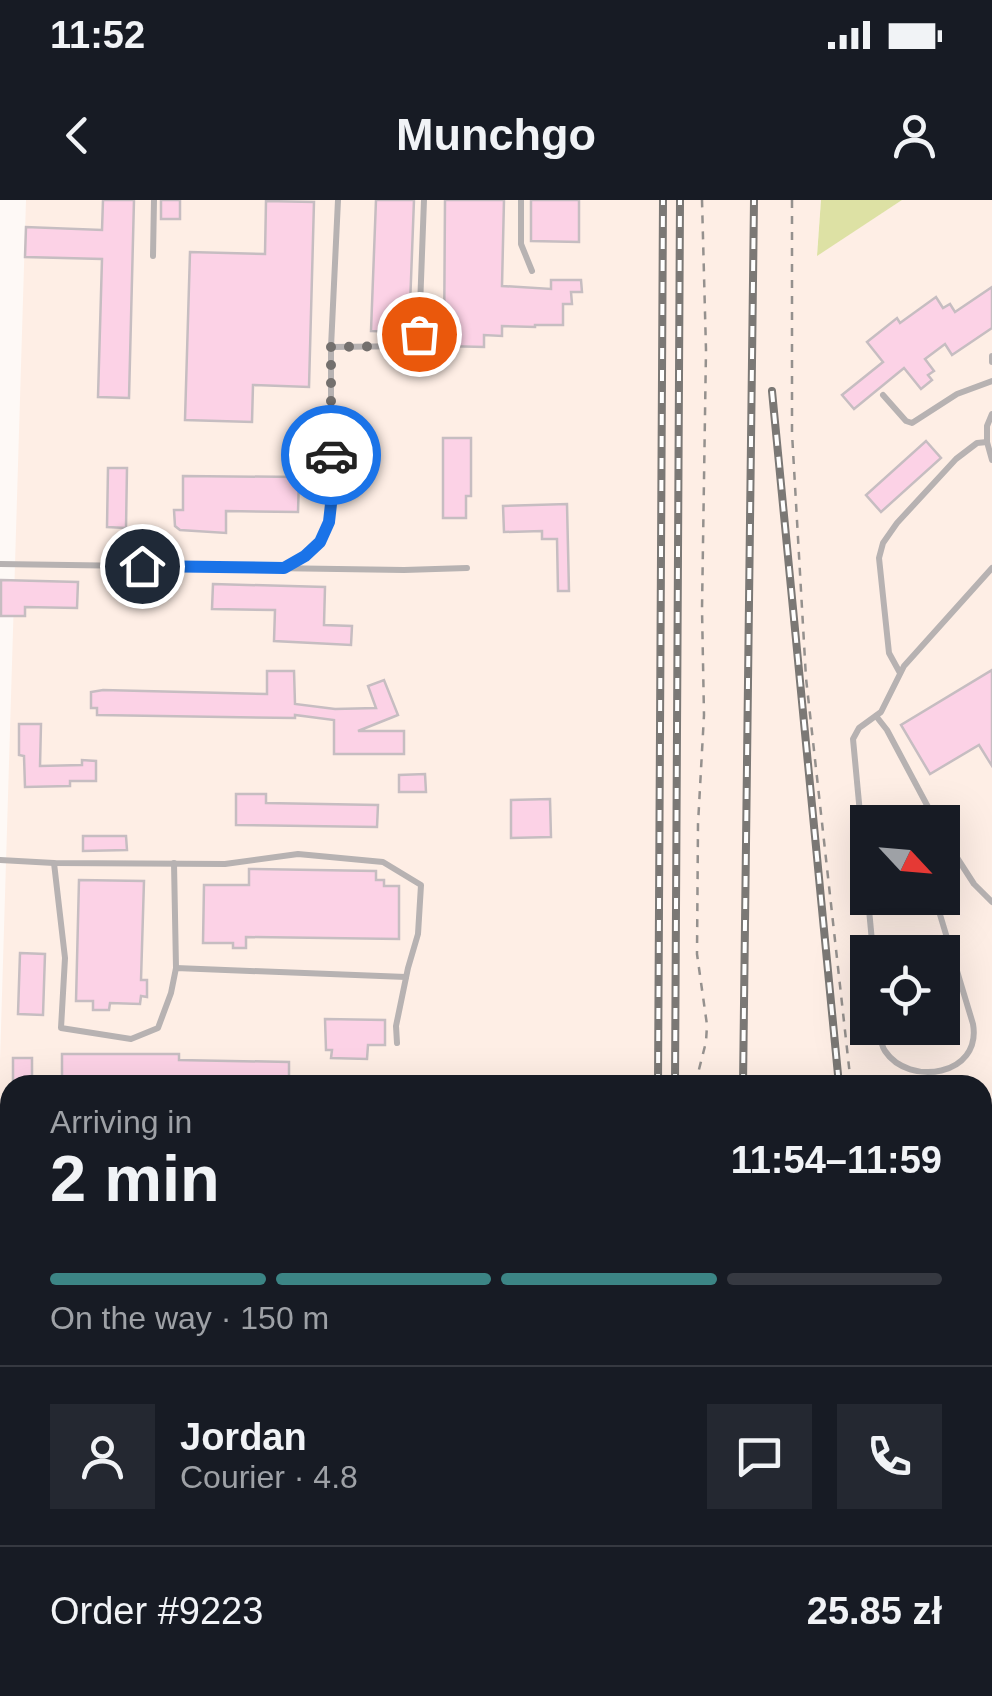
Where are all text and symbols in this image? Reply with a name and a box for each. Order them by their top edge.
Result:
text: 11:52 [50,14,145,56]
icon: back [50,108,105,163]
icon: person [887,108,942,163]
text: Munchgo [396,109,596,160]
pin [377,292,462,377]
icon: bag [392,307,447,362]
courier [281,405,381,505]
icon: car [304,428,359,483]
pin [100,524,185,609]
icon: home [115,539,170,594]
north arrow [850,805,960,915]
map controls [850,805,960,1045]
button: locate [850,935,960,1045]
text: Arriving in [50,1104,192,1140]
text: 11:54–11:59 [731,1139,942,1181]
text: 2 min [50,1142,220,1215]
text: On the way · 150 m [50,1300,329,1336]
button: person [50,1404,155,1509]
button: chat [707,1404,812,1509]
button: phone [837,1404,942,1509]
text: Jordan [180,1416,307,1458]
text: Courier · 4.8 [180,1459,358,1495]
text: Order #9223 [50,1590,263,1632]
text: 25.85 zł [807,1590,942,1632]

